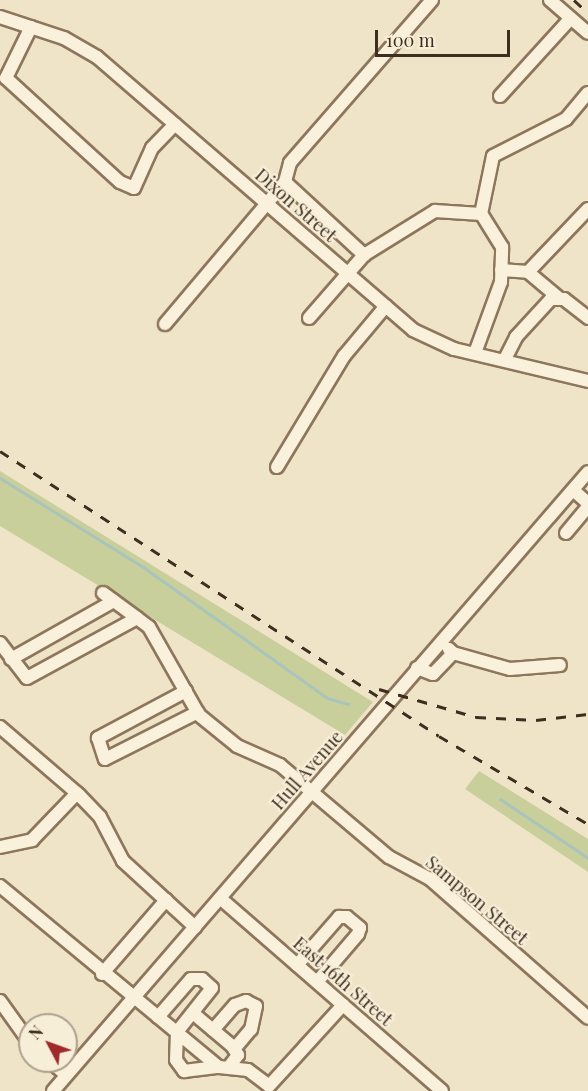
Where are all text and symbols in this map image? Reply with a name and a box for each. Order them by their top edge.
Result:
scale bar [378,18,513,56]
text: 100 m [386,28,435,52]
street label: Dixon Street [251,164,341,246]
street label: Hull Avenue [267,726,347,814]
street label: Sampson Street [422,851,532,949]
street label: East 16th Street [289,932,397,1030]
north arrow [18,1013,78,1073]
text: N [24,1021,47,1043]

